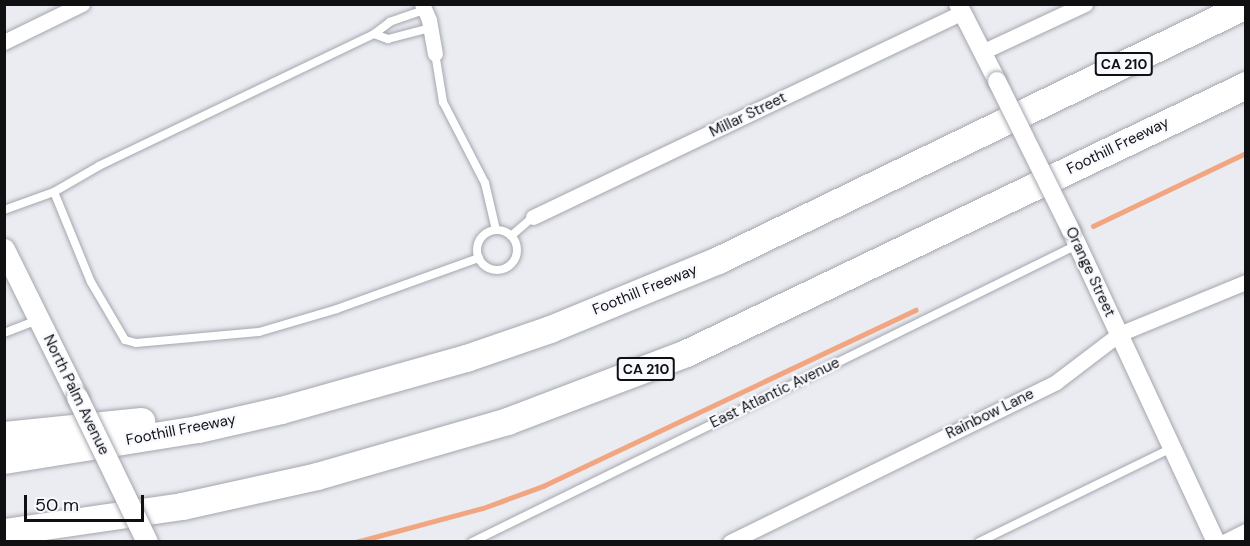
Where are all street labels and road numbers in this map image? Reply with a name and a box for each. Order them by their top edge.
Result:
road number: CA 210 [1094,53,1154,75]
street label: Millar Street [707,89,789,141]
street label: Foothill Freeway [1064,113,1172,179]
street label: Orange Street [1061,224,1119,320]
street label: Foothill Freeway [590,261,700,319]
street label: North Palm Avenue [39,332,113,458]
street label: East Atlantic Avenue [707,354,843,432]
road number: CA 210 [616,358,676,380]
street label: Rainbow Lane [943,385,1037,443]
street label: Foothill Freeway [125,411,237,449]

